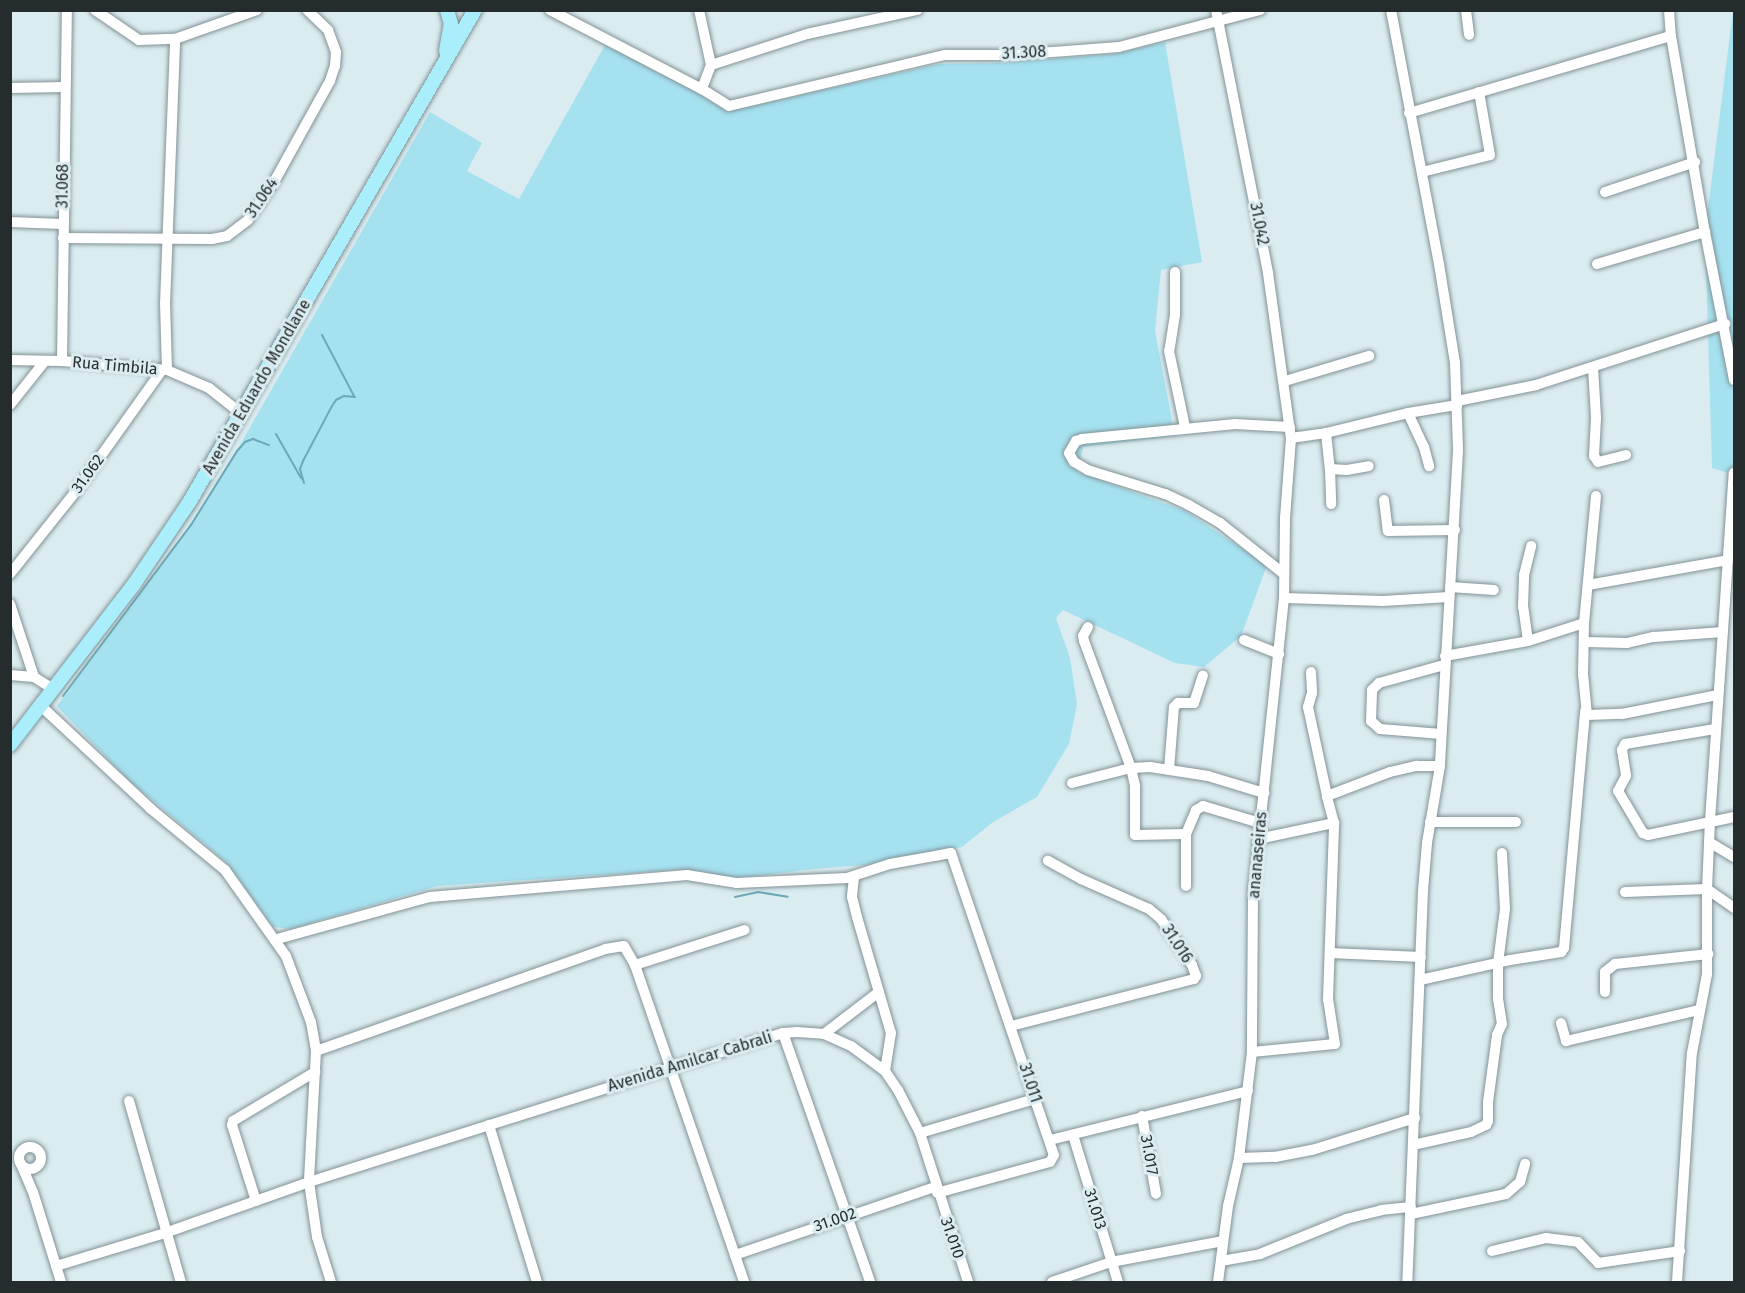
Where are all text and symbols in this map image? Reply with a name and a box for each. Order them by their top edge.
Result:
street label: 31.308 [1001,42,1047,64]
street label: 31.068 [53,164,73,208]
street label: 31.064 [242,174,282,222]
street label: 31.042 [1245,201,1273,247]
street label: Avenida Eduardo Mondlane [199,296,315,478]
street label: Rua Timbila [71,353,159,379]
street label: 31.062 [67,451,109,497]
street label: ananaseiras [1245,811,1271,899]
street label: 31.016 [1157,921,1197,967]
street label: Avenida Amilcar Cabrali [605,1028,775,1096]
street label: 31.011 [1015,1061,1045,1105]
street label: 31.017 [1136,1133,1162,1177]
street label: 31.013 [1080,1186,1110,1232]
street label: 31.002 [811,1204,859,1236]
street label: 31.010 [936,1215,968,1261]

